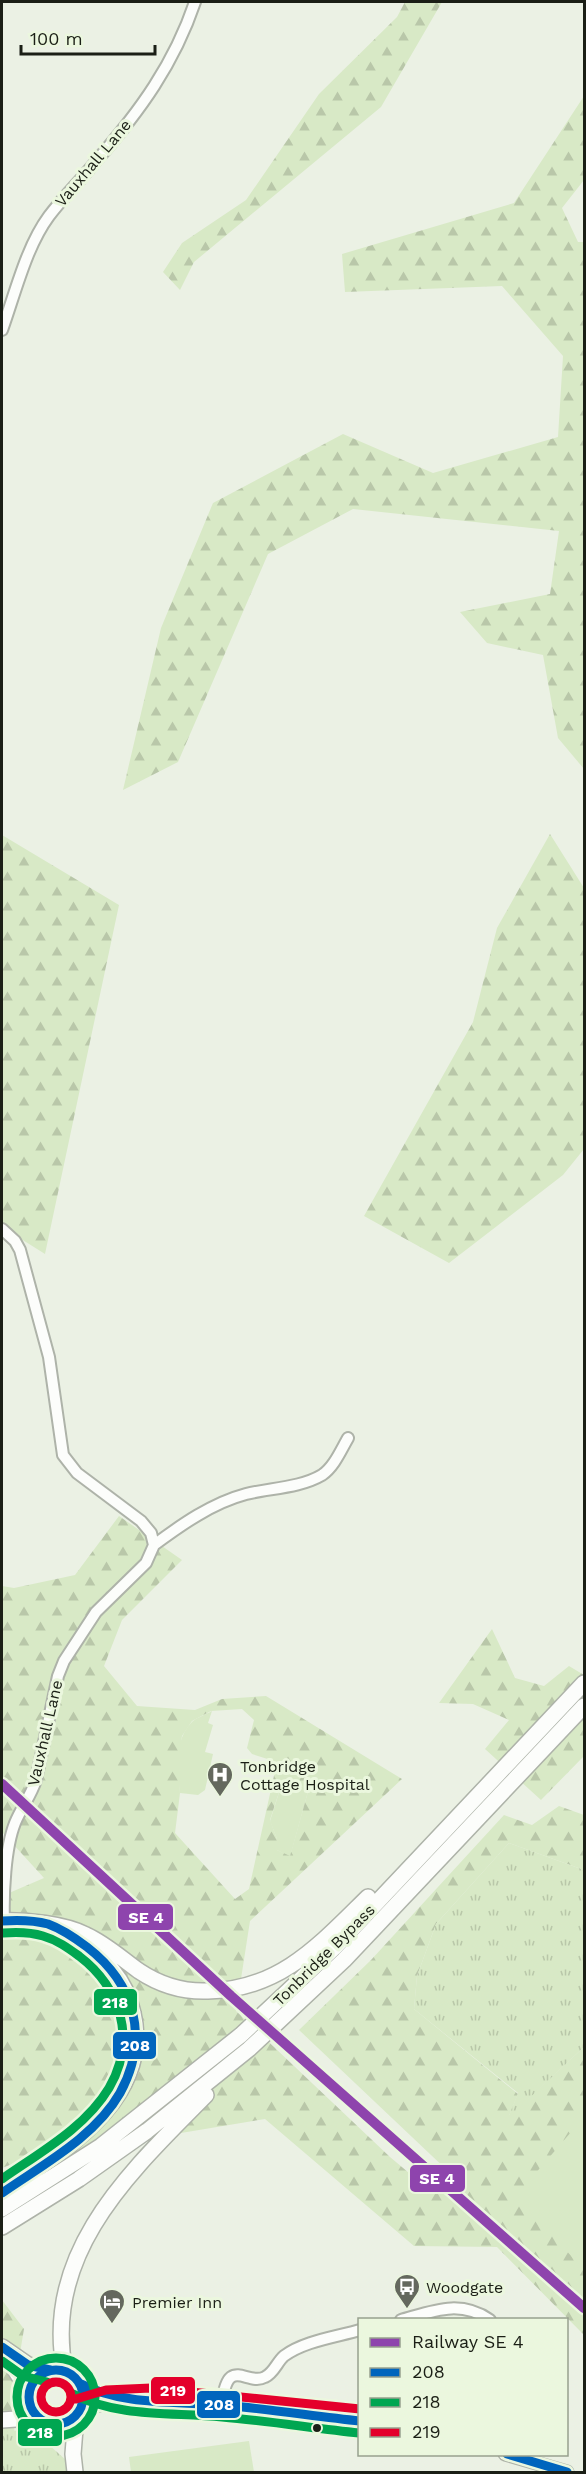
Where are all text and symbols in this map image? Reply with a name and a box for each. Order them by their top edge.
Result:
scale bar [21,18,154,56]
text: 100 m [30,28,83,49]
street label: Vauxhall Lane [51,115,135,211]
street label: Vauxhall Lane [24,1678,66,1788]
place label: Tonbridge Cottage Hospital [240,1757,370,1794]
hospital icon: Tonbridge Cottage Hospital [205,1760,235,1798]
street label: Tonbridge Bypass [269,1900,379,2010]
line badge: SE 4 [117,1903,174,1931]
text: SE 4 [128,1908,164,1927]
line badge: 218 [93,1988,138,2016]
text: 218 [102,1993,128,2012]
line badge: 208 [112,2031,157,2060]
text: 208 [120,2036,150,2055]
line badge: SE 4 [409,2164,466,2193]
text: SE 4 [419,2169,455,2188]
bus stop icon: Woodgate [392,2272,422,2310]
place label: Woodgate [426,2278,503,2297]
hotel icon: Premier Inn [97,2287,127,2325]
place label: Premier Inn [132,2293,222,2312]
legend [358,2318,568,2456]
text: Railway SE 4 [412,2331,524,2352]
text: 208 [412,2361,445,2382]
line badge: 219 [150,2376,196,2405]
text: 219 [160,2381,186,2400]
line badge: 208 [196,2390,241,2419]
text: 218 [412,2391,441,2412]
text: 208 [204,2395,234,2414]
line badge: 218 [17,2418,63,2447]
text: 219 [412,2421,441,2442]
unlabelled marker [311,2422,323,2434]
text: 218 [27,2423,53,2442]

